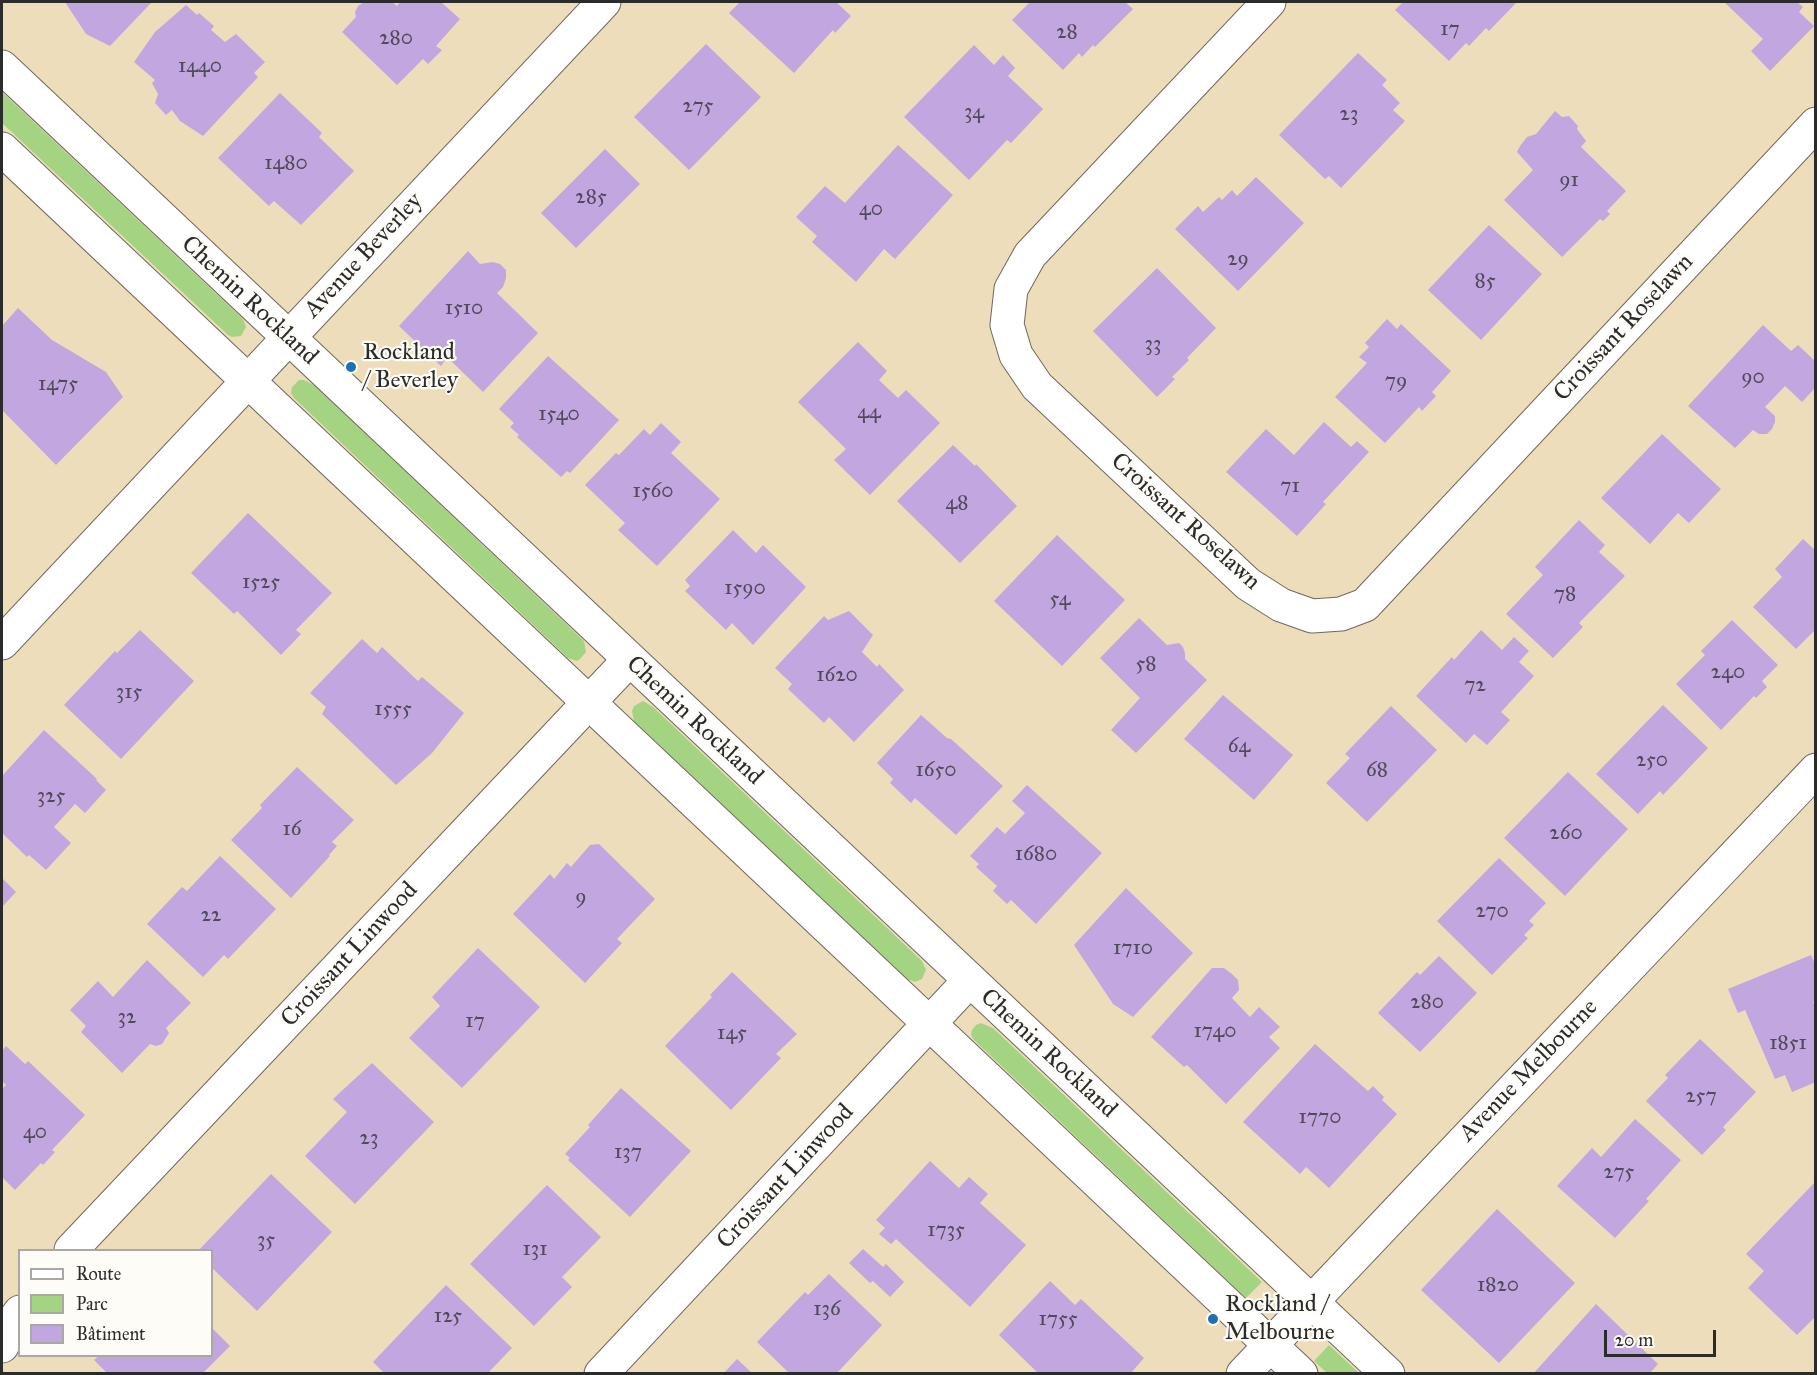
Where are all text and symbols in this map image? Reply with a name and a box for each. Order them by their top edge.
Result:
house number: 17 [1440,17,1460,43]
house number: 28 [1056,20,1078,46]
house number: 280 [379,26,413,52]
house number: 1440 [178,54,222,80]
house number: 275 [683,94,713,120]
house number: 34 [964,100,984,126]
house number: 23 [1340,102,1358,128]
house number: 1480 [264,151,308,177]
house number: 91 [1559,168,1579,194]
house number: 285 [575,185,607,211]
street label: Avenue Beverley [299,187,429,325]
house number: 40 [859,197,883,223]
street label: Chemin Rockland [175,230,323,372]
house number: 29 [1227,247,1249,273]
street label: Croissant Roselawn [1548,248,1700,408]
house number: 85 [1475,269,1495,295]
house number: 1510 [445,296,483,322]
house number: 33 [1145,332,1161,358]
place label: Rockland / Beverley [363,339,458,395]
marker: Rockland / Beverley [344,360,358,374]
house number: 90 [1741,365,1765,391]
house number: 79 [1385,369,1407,395]
house number: 1475 [38,372,78,398]
house number: 44 [857,400,881,426]
house number: 1540 [538,402,580,428]
street label: Croissant Roselawn [1104,447,1266,597]
house number: 71 [1280,474,1300,500]
house number: 1560 [633,479,673,505]
house number: 48 [946,491,968,517]
house number: 1525 [242,570,280,596]
house number: 1590 [724,576,766,602]
house number: 78 [1554,582,1576,608]
house number: 54 [1050,587,1070,613]
street label: Chemin Rockland [620,650,768,792]
house number: 58 [1136,652,1156,678]
house number: 240 [1711,660,1745,686]
house number: 1620 [816,663,858,689]
house number: 72 [1464,673,1486,699]
house number: 315 [116,680,142,706]
house number: 1555 [374,697,412,723]
house number: 64 [1228,734,1250,760]
house number: 250 [1636,748,1668,774]
house number: 1650 [916,758,956,784]
house number: 68 [1366,758,1388,784]
house number: 325 [37,784,65,810]
house number: 16 [282,817,302,843]
house number: 260 [1549,821,1583,847]
house number: 1680 [1015,842,1057,868]
street label: Croissant Linwood [276,877,424,1033]
house number: 9 [575,885,587,911]
house number: 270 [1475,899,1509,925]
house number: 22 [201,903,221,929]
house number: 1710 [1113,936,1153,962]
street label: Chemin Rockland [974,983,1122,1125]
house number: 280 [1410,990,1444,1016]
street label: Avenue Melbourne [1454,994,1604,1148]
house number: 32 [118,1005,136,1031]
house number: 17 [465,1009,485,1035]
house number: 1740 [1194,1019,1236,1045]
house number: 145 [717,1021,747,1047]
house number: 1851 [1769,1031,1807,1057]
house number: 257 [1685,1084,1717,1110]
street label: Croissant Linwood [712,1099,860,1255]
house number: 1770 [1299,1105,1341,1131]
house number: 40 [23,1120,47,1146]
house number: 23 [360,1126,378,1152]
house number: 137 [614,1140,642,1166]
house number: 275 [1604,1160,1634,1186]
house number: 1735 [927,1218,965,1244]
house number: 35 [257,1228,275,1254]
house number: 131 [523,1237,547,1263]
legend [18,1249,213,1357]
text: Route [76,1263,121,1285]
house number: 1820 [1477,1273,1519,1299]
place label: Rockland / Melbourne [1225,1291,1335,1347]
text: Parc [76,1293,108,1315]
house number: 136 [813,1297,841,1323]
house number: 125 [434,1304,462,1330]
house number: 1755 [1038,1307,1078,1333]
marker: Rockland / Melbourne [1206,1312,1220,1326]
scale bar [1607,1318,1720,1356]
text: Bâtiment [76,1323,145,1345]
text: 20 m [1615,1329,1653,1351]

